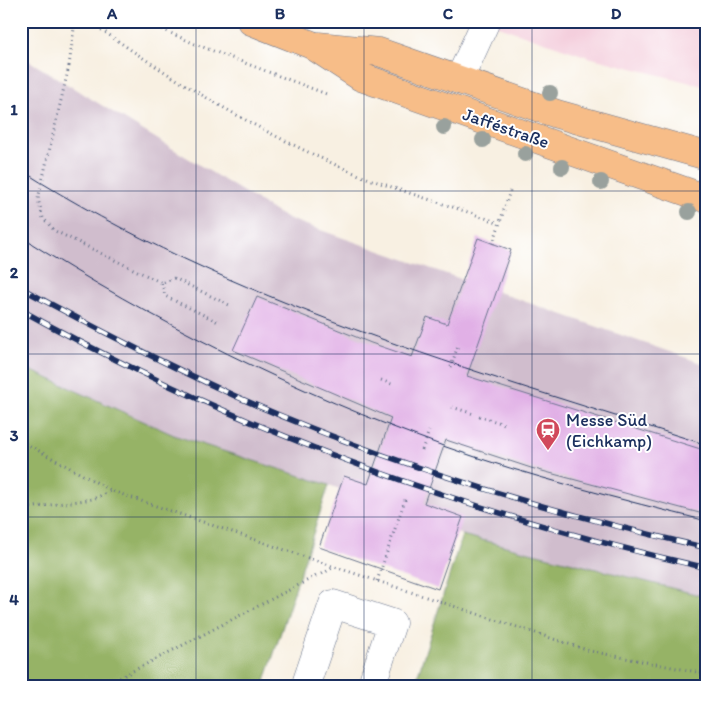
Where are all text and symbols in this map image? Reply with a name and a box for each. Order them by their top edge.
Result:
text: A [106,4,118,23]
text: B [275,4,286,23]
text: C [443,4,454,23]
text: D [611,4,622,23]
text: 1 [10,100,18,119]
street label: Jafféstraße [460,103,552,153]
text: 2 [10,263,19,282]
place label: Messe Süd (Eichkamp) [566,409,652,452]
station icon: Messe Süd (Eichkamp) [535,417,561,451]
text: 3 [10,426,19,445]
text: 4 [9,590,19,609]

